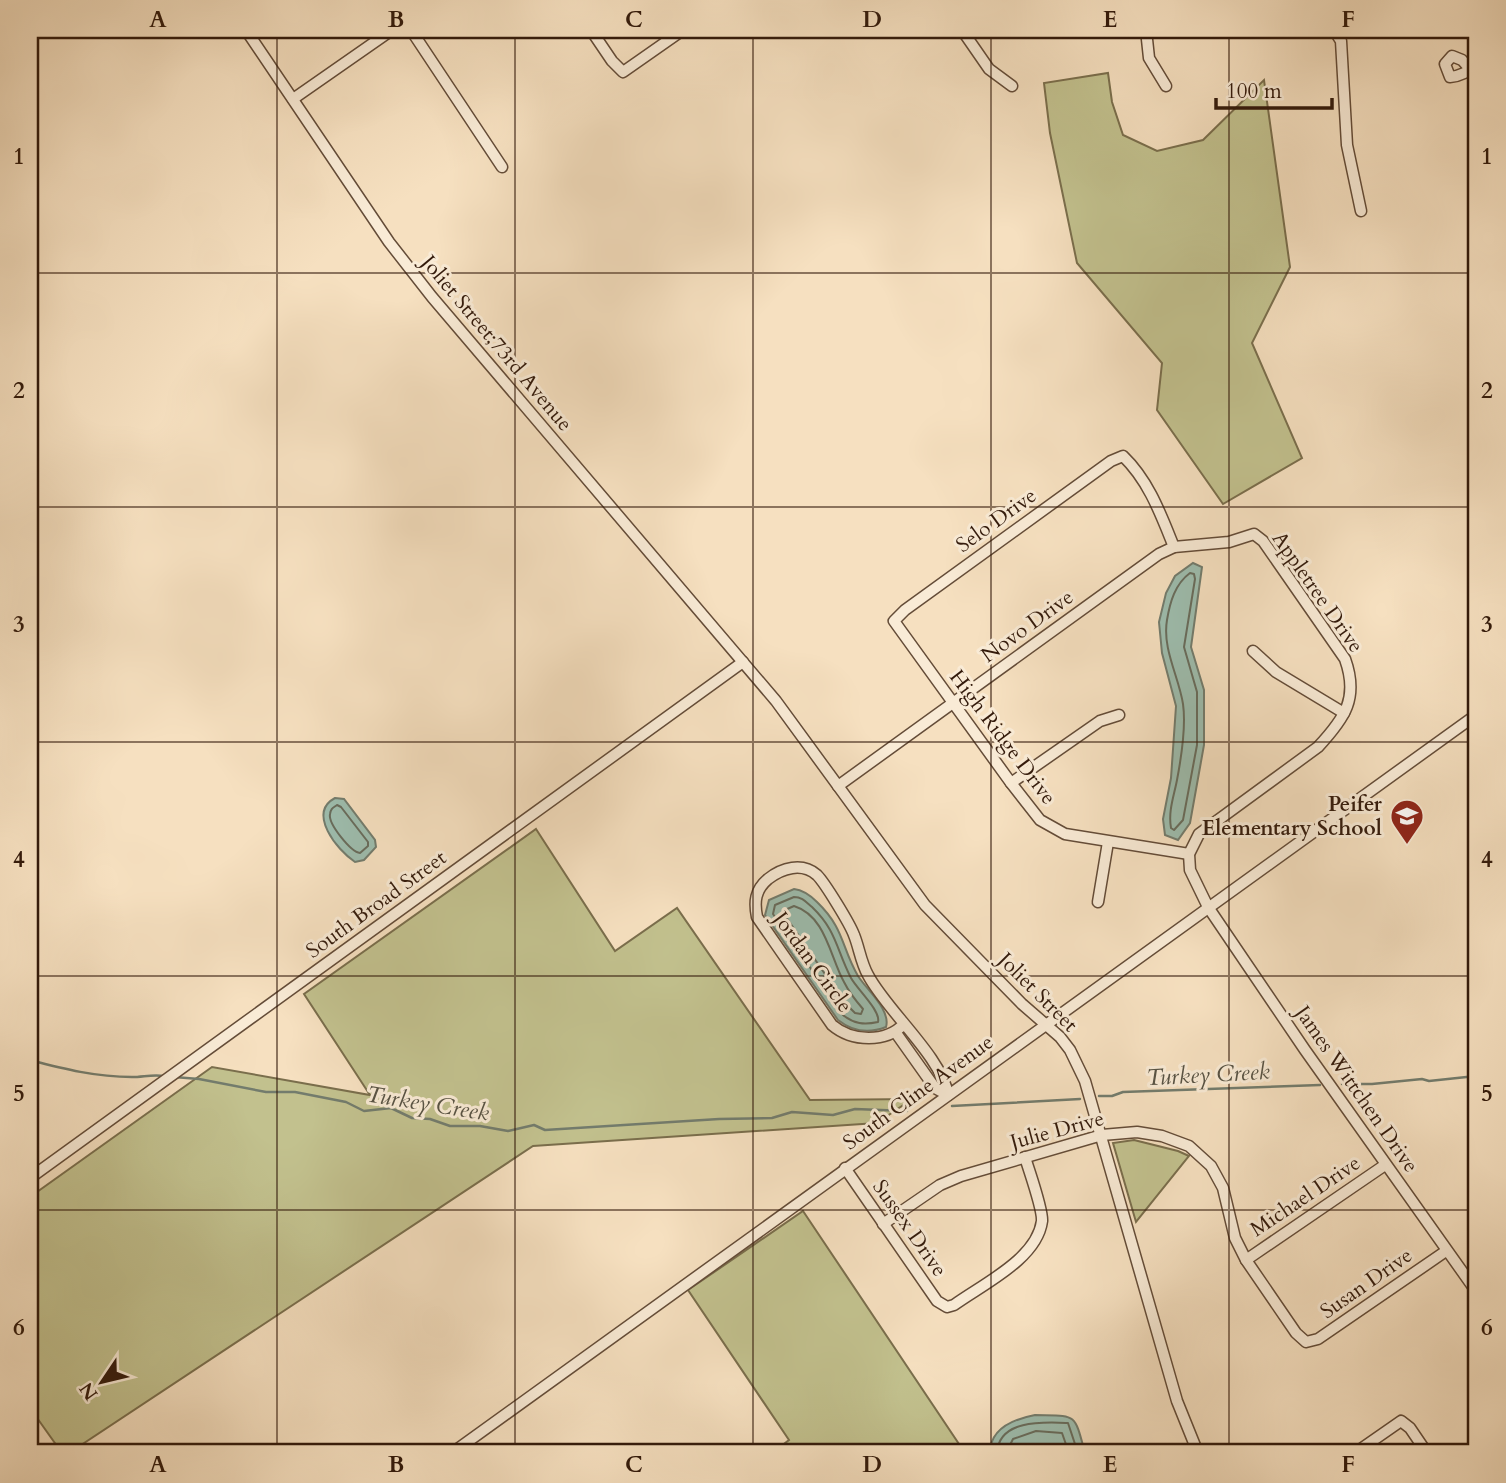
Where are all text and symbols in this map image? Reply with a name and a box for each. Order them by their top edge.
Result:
text: A [149,4,167,35]
text: B [388,4,404,35]
text: C [625,4,643,35]
text: D [862,4,882,35]
text: E [1103,4,1117,35]
text: F [1341,4,1355,35]
scale bar [1216,66,1331,110]
text: 100 m [1226,77,1282,106]
text: 1 [13,141,25,172]
text: 1 [1481,141,1493,172]
street label: Joliet Street;73rd Avenue [412,247,579,437]
text: 2 [13,375,25,406]
text: 2 [1481,375,1493,406]
street label: Selo Drive [950,481,1043,560]
street label: Appletree Drive [1265,526,1370,659]
street label: Novo Drive [975,583,1079,670]
text: 3 [13,609,25,640]
text: 3 [1481,609,1493,640]
street label: High Ridge Drive [942,664,1063,811]
place label: Peifer Elementary School [1202,790,1383,843]
school or university icon: Peifer Elementary School [1388,797,1426,846]
street label: South Broad Street [300,843,453,965]
text: 4 [13,844,25,875]
text: 4 [1481,844,1493,875]
street label: Jordan Circle [764,904,859,1019]
street label: Joliet Street [989,944,1084,1039]
street label: James Wittchen Drive [1286,998,1425,1179]
street label: South Cline Avenue [837,1028,1000,1157]
water label: Turkey Creek [1145,1056,1271,1093]
text: 5 [13,1078,25,1109]
text: 5 [1481,1078,1493,1109]
water label: Turkey Creek [364,1079,492,1129]
street label: Julie Drive [1004,1104,1107,1158]
street label: Michael Drive [1244,1149,1366,1244]
street label: Sussex Drive [865,1174,954,1283]
street label: Susan Drive [1314,1241,1418,1326]
text: 6 [13,1312,25,1343]
text: 6 [1481,1312,1493,1343]
north arrow [66,1346,136,1416]
text: N [73,1377,104,1405]
text: A [149,1449,167,1480]
text: B [388,1449,404,1480]
text: C [625,1449,643,1480]
text: D [862,1449,882,1480]
text: E [1103,1449,1117,1480]
text: F [1341,1449,1355,1480]

